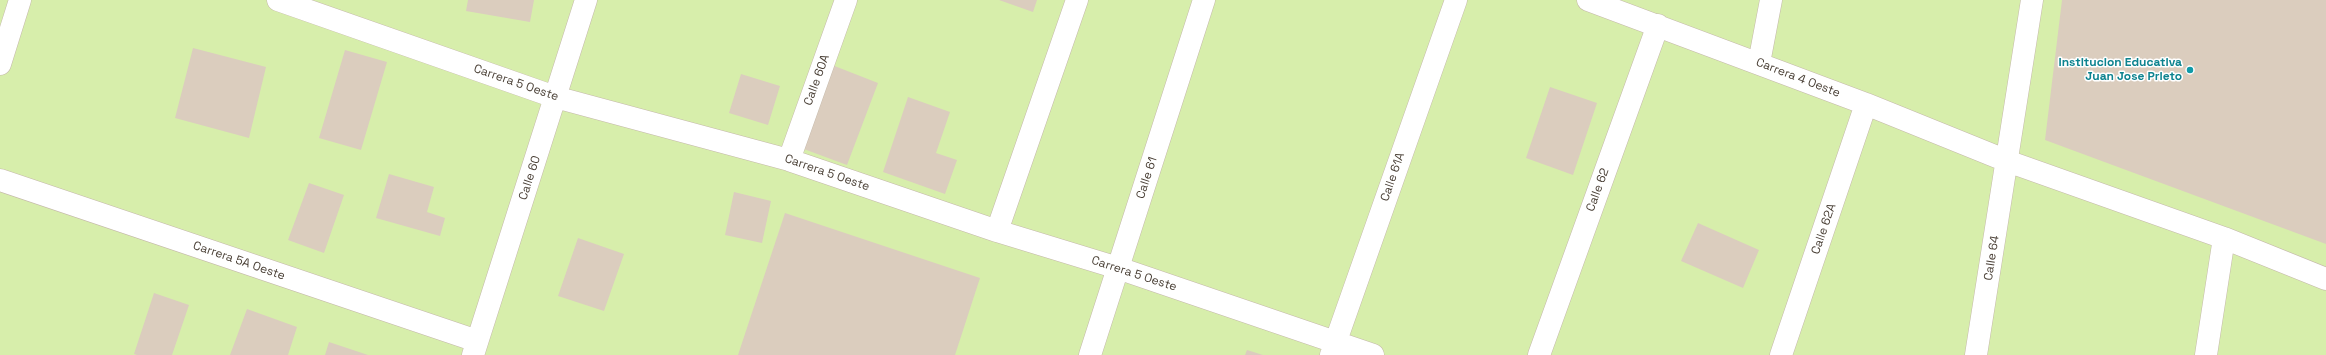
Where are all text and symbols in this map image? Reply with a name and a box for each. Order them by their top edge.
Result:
street label: Calle 60A [801,53,833,107]
street label: Carrera 4 Oeste [1754,55,1842,101]
place label: Institucion Educativa Juan Jose Prieto [2058,56,2182,84]
street label: Carrera 5 Oeste [472,62,560,104]
marker: Institucion Educativa Juan Jose Prieto [2185,65,2195,75]
street label: Calle 61A [1378,151,1408,203]
street label: Carrera 5 Oeste [783,152,871,194]
street label: Calle 60 [516,154,544,202]
street label: Calle 61 [1134,155,1160,201]
street label: Calle 62 [1584,166,1612,214]
street label: Calle 62A [1809,202,1839,256]
street label: Calle 64 [1981,234,2003,282]
street label: Carrera 5A Oeste [191,238,287,284]
street label: Carrera 5 Oeste [1090,253,1178,295]

